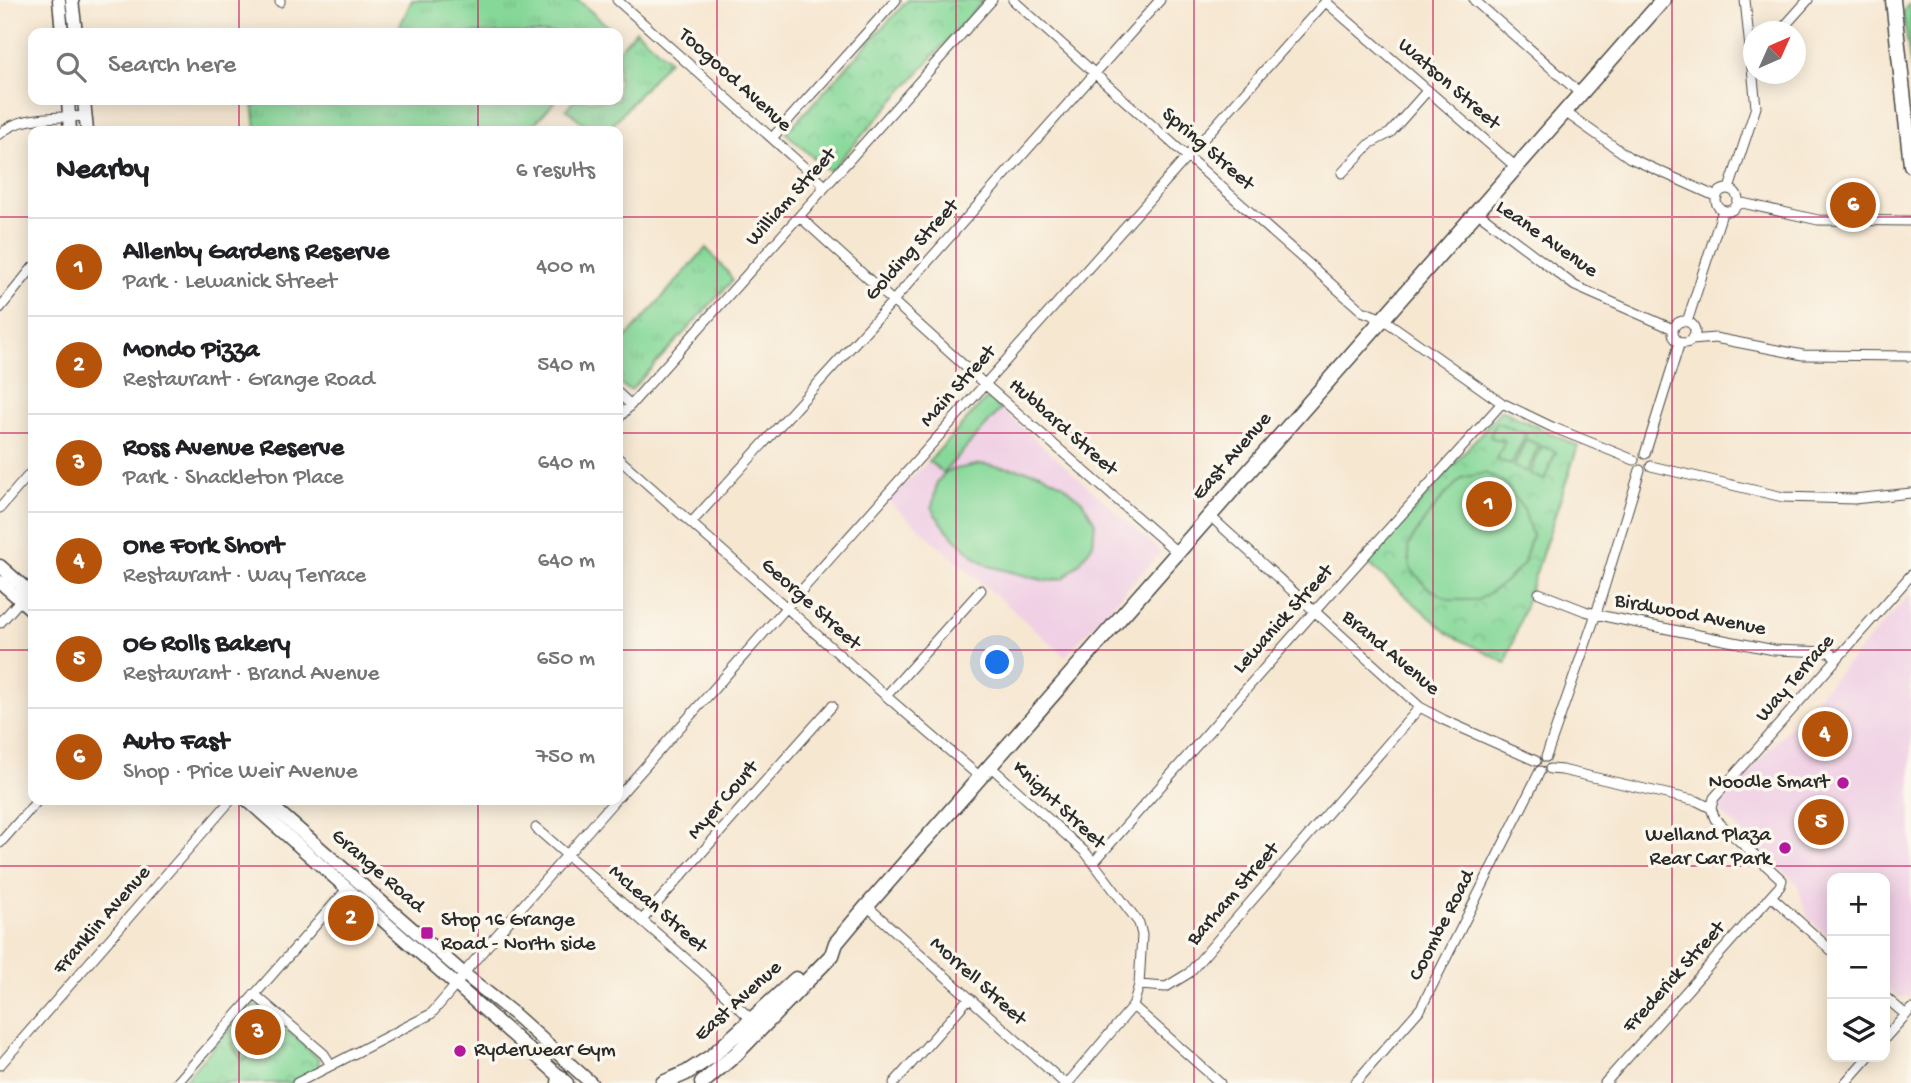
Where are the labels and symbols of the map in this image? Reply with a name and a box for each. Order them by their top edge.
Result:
north arrow [1743,21,1806,84]
street label: Toogood Avenue [671,23,797,139]
street label: Watson Street [1392,34,1506,138]
street label: Spring Street [1155,103,1260,199]
street label: William Street [741,142,844,252]
pin: 6 [1830,179,1876,231]
street label: Golding Street [861,193,967,307]
street label: Leane Avenue [1490,196,1603,285]
street label: Main Street [916,339,1004,433]
street label: Hubbard Street [1002,374,1123,484]
street label: East Avenue [1188,407,1279,506]
pin: 1 [1466,478,1512,530]
street label: George Street [755,553,867,658]
street label: Lewanick Street [1228,558,1341,680]
street label: Birdwood Avenue [1611,589,1769,643]
street label: Brand Avenue [1335,605,1445,703]
street label: Way Terrace [1751,629,1842,728]
your location [980,645,1014,679]
pin: 4 [1802,708,1848,760]
street label: Myer Court [683,755,767,846]
street label: Knight Street [1006,756,1112,857]
place label: Noodle Smart [1708,771,1831,796]
marker: Noodle Smart [1835,775,1851,791]
pin: 5 [1798,796,1844,848]
place label: Welland Plaza Rear Car Park [1645,824,1774,873]
street label: Grange Road [325,825,430,921]
street label: Barham Street [1182,836,1287,953]
marker: Welland Plaza Rear Car Park [1777,840,1793,856]
street label: Franklin Avenue [48,860,158,981]
street label: McLean Street [602,860,713,961]
street label: Coombe Road [1404,865,1482,986]
pin: 2 [328,892,374,944]
place label: Stop 16 Grange Road - North side [441,909,597,958]
street label: Frederick Street [1618,915,1733,1040]
marker: Stop 16 Grange Road - North side [419,925,435,941]
street label: Morrell Street [924,932,1032,1034]
street label: East Avenue [690,955,789,1048]
pin: 3 [235,1006,281,1058]
place label: Ryderwear Gym [474,1039,616,1064]
marker: Ryderwear Gym [452,1043,468,1059]

